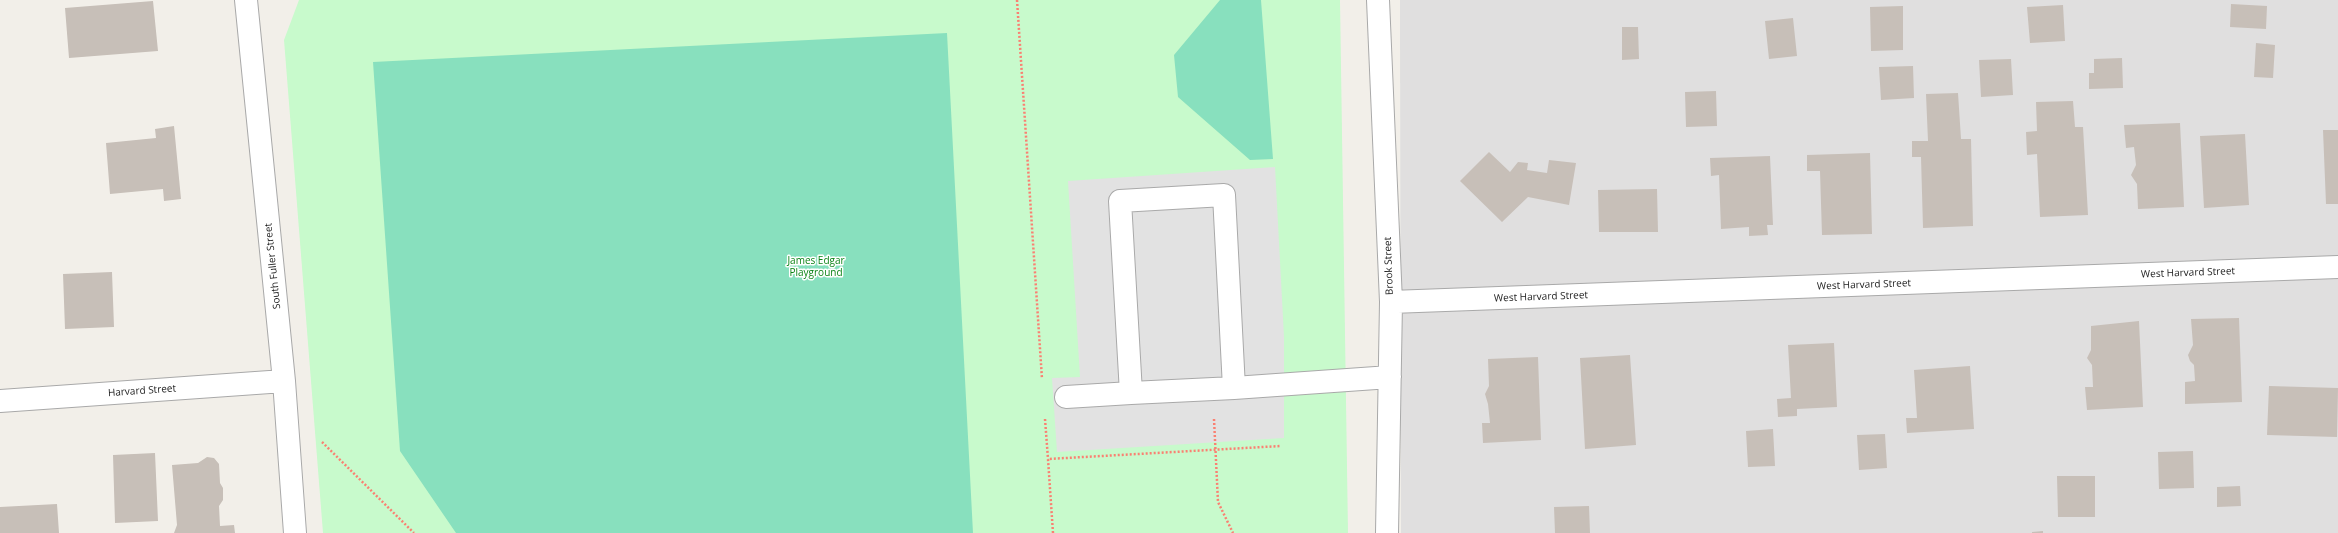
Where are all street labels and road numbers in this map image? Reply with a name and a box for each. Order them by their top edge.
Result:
street label: South Fuller Street [263,222,283,310]
street label: Brook Street [1382,237,1396,295]
street label: West Harvard Street [2141,265,2235,281]
street label: West Harvard Street [1817,277,1911,293]
street label: West Harvard Street [1494,289,1588,305]
street label: Harvard Street [108,383,176,399]

